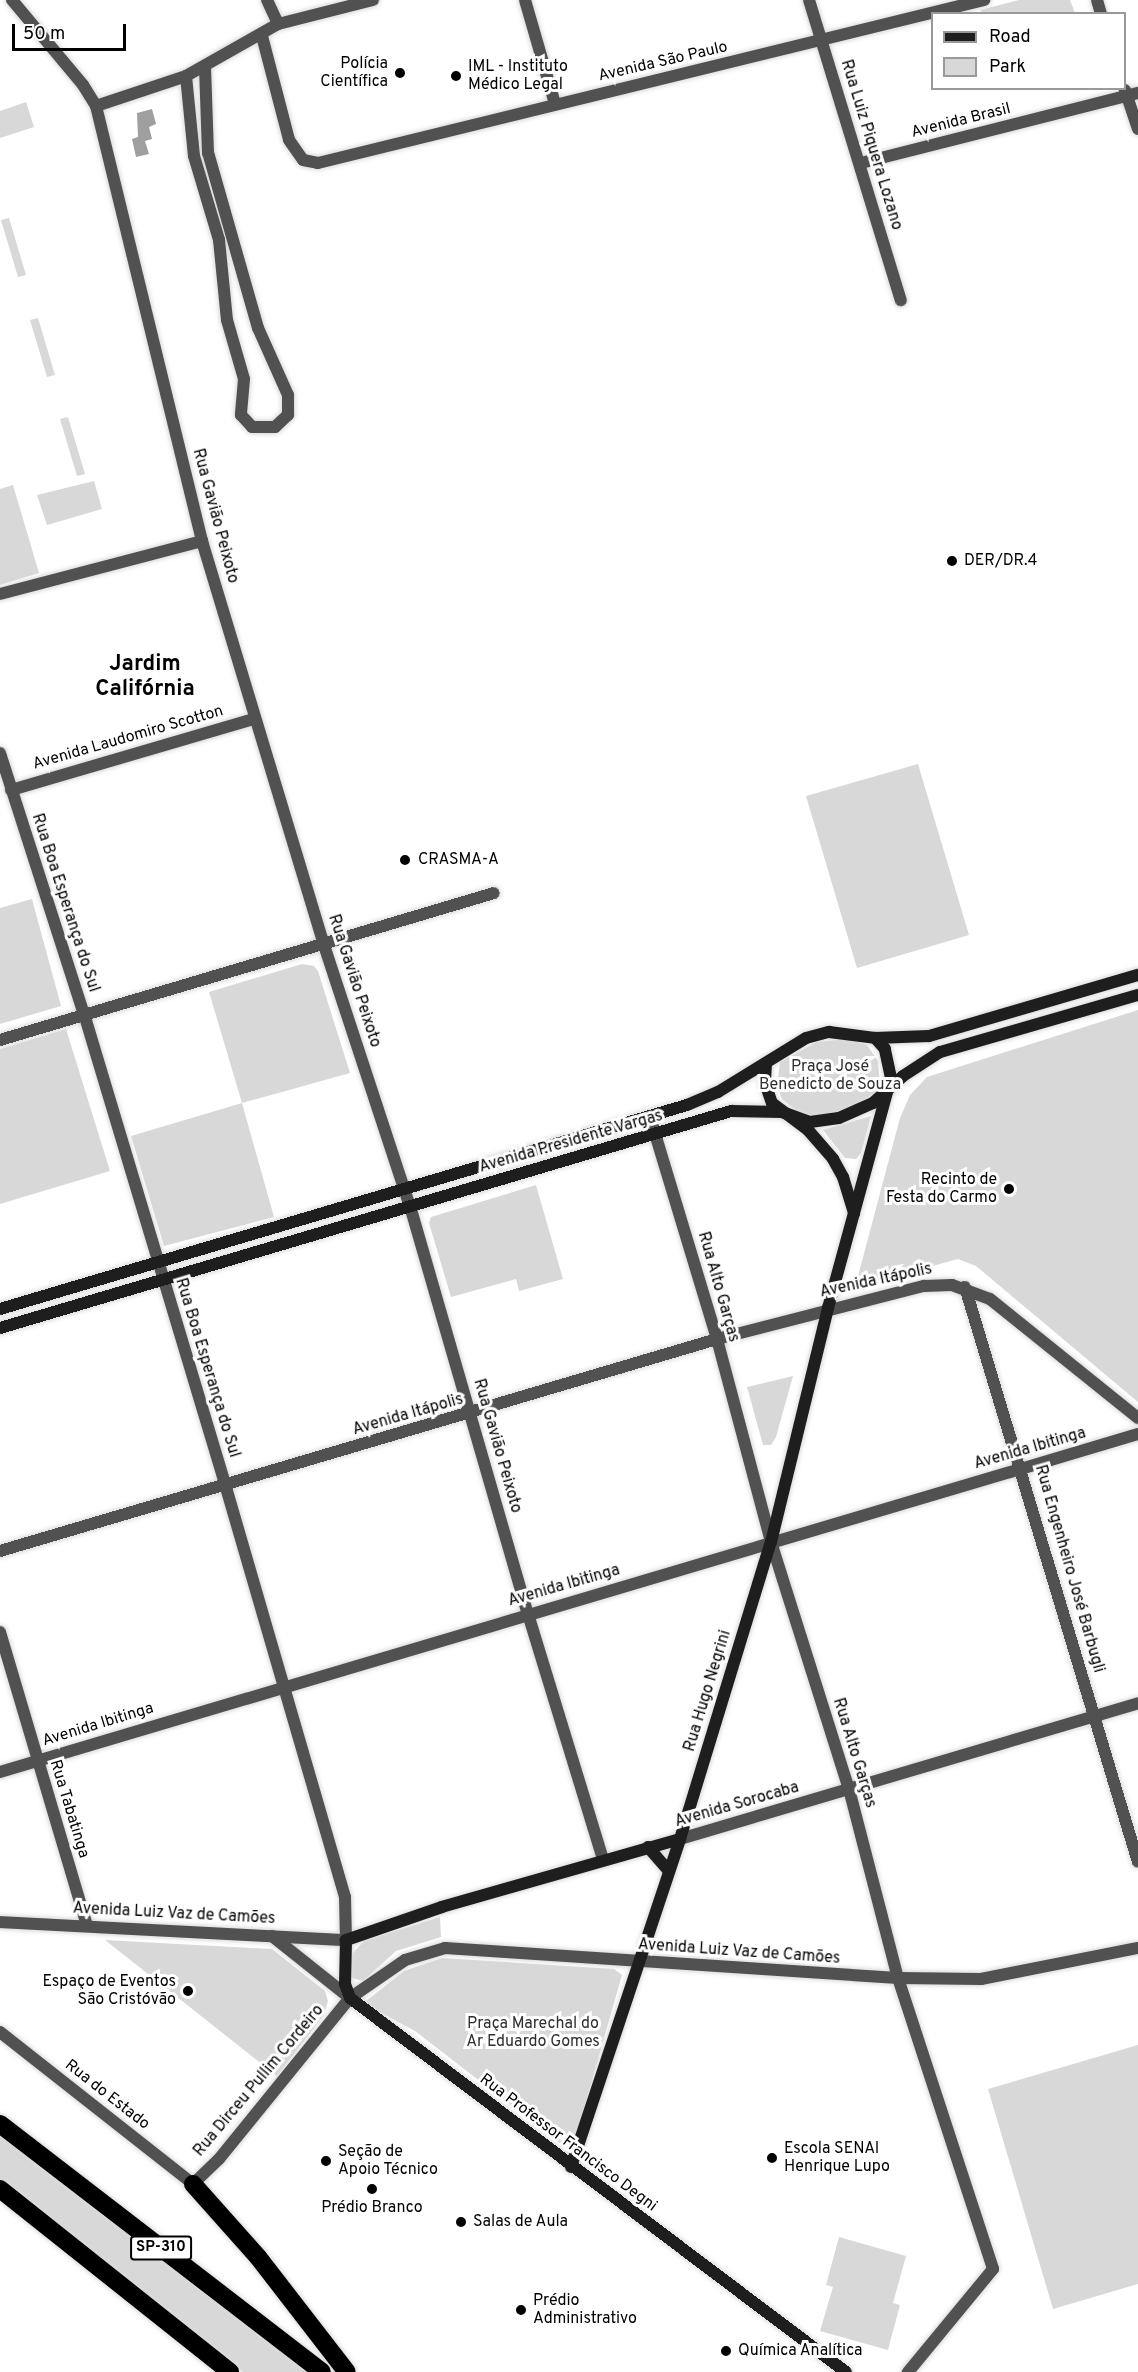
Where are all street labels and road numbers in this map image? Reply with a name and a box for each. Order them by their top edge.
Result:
street label: Avenida São Paulo [596,38,730,86]
street label: Rua Luiz Piquera Lozano [836,58,906,232]
street label: Avenida Brasil [909,99,1013,143]
street label: Rua Gavião Peixoto [188,447,242,585]
street label: Avenida Laudomiro Scotton [31,702,225,774]
street label: Rua Boa Esperança do Sul [27,811,103,995]
street label: Rua Gavião Peixoto [323,912,385,1050]
street label: Avenida Presidente Vargas [477,1106,665,1178]
street label: Rua Alto Garças [693,1229,743,1345]
street label: Avenida Itápolis [818,1260,934,1302]
street label: Rua Boa Esperança do Sul [171,1276,243,1460]
street label: Rua Gavião Peixoto [469,1377,525,1515]
street label: Avenida Itápolis [350,1390,466,1440]
street label: Avenida Ibitinga [972,1424,1088,1474]
street label: Rua Engenheiro José Barbugli [1030,1463,1108,1675]
street label: Avenida Ibitinga [506,1561,622,1611]
street label: Rua Hugo Negrini [680,1628,736,1754]
street label: Rua Alto Garças [828,1695,880,1811]
street label: Avenida Ibitinga [40,1699,156,1751]
street label: Rua Tabatinga [45,1757,93,1861]
street label: Avenida Sorocaba [673,1778,801,1832]
street label: Avenida Luiz Vaz de Camões [72,1899,276,1929]
street label: Avenida Luiz Vaz de Camões [637,1935,841,1969]
street label: Rua Dirceu Pullim Cordeiro [190,2001,328,2161]
street label: Rua do Estado [61,2056,153,2134]
street label: Rua Professor Francisco Degni [476,2070,660,2216]
road number: SP-310 [130,2236,192,2260]

